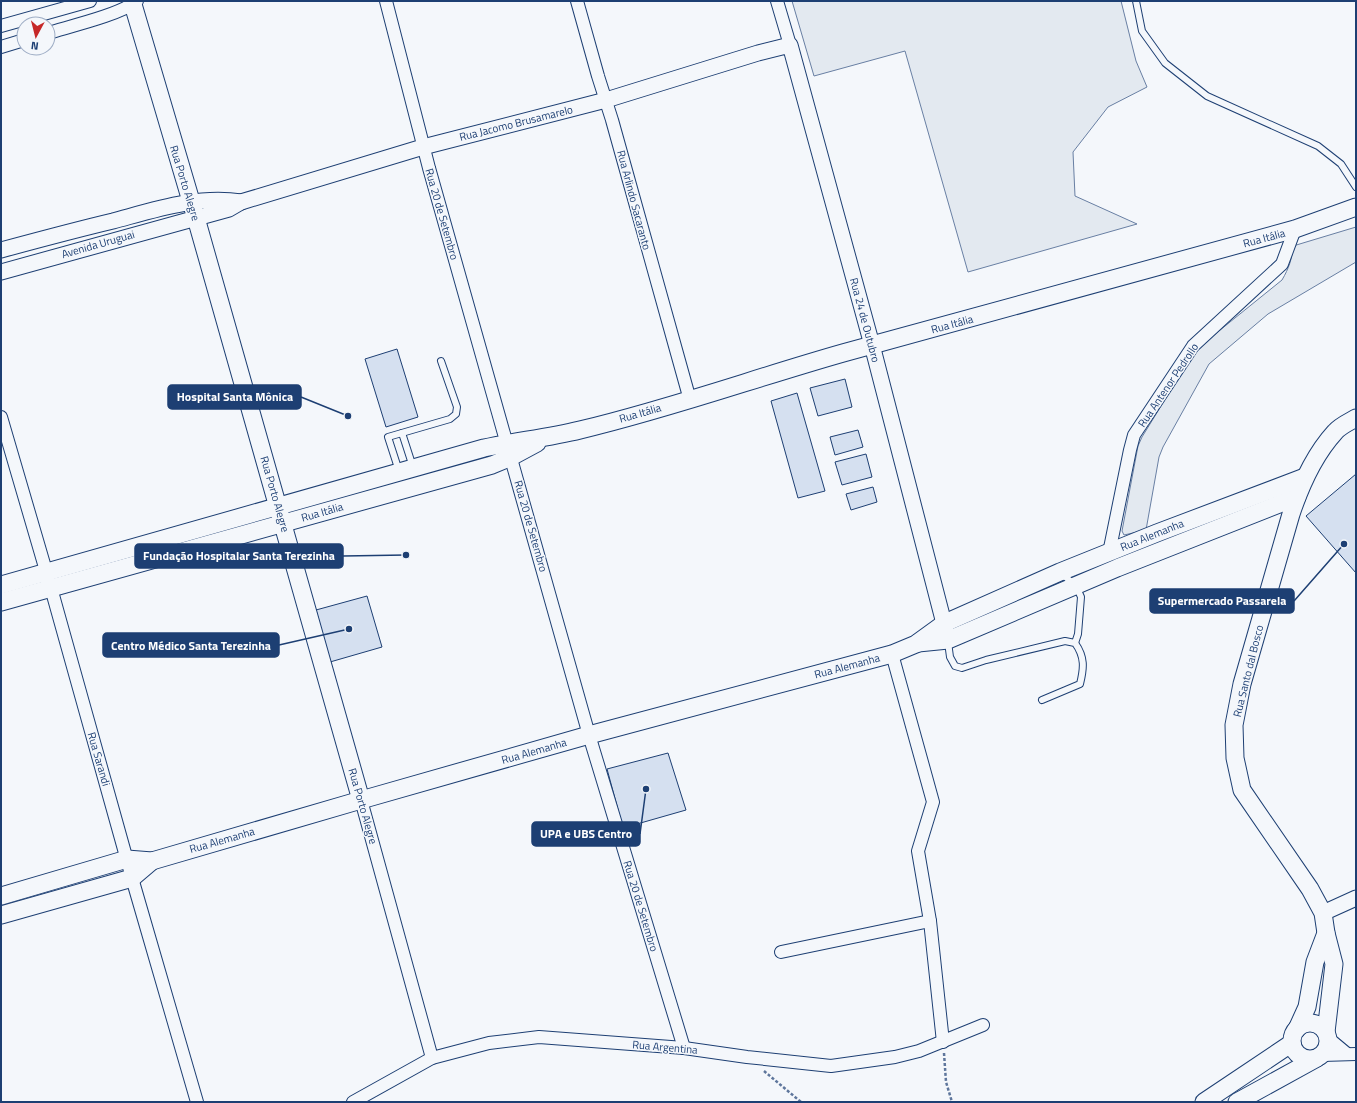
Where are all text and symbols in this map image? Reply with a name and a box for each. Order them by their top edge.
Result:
north arrow [16,16,56,56]
text: N [30,38,40,54]
street label: Rua Jacomo Brusamarelo [458,101,575,145]
street label: Rua Porto Alegre [166,143,204,223]
street label: Rua Arlindo Sacaranto [613,148,655,252]
street label: Rua 20 de Setembro [421,166,463,262]
street label: Rua Itália [1241,225,1287,251]
street label: Avenida Uruguai [60,226,136,262]
street label: Rua 24 de Outubro [846,276,884,364]
street label: Rua Itália [929,311,975,337]
street label: Rua Antenor Pedrollo [1134,340,1202,430]
callout: Hospital Santa Mônica [168,385,301,409]
text: Hospital Santa Mônica [177,387,293,406]
street label: Rua Itália [617,399,663,427]
street label: Rua Porto Alegre [257,454,294,534]
street label: Rua 20 de Setembro [510,478,552,574]
street label: Rua Itália [299,498,345,526]
street label: Rua Alemanha [1118,515,1187,555]
callout: Fundação Hospitalar Santa Terezinha [135,544,343,568]
text: Fundação Hospitalar Santa Terezinha [143,546,335,565]
callout: Supermercado Passarela [1150,589,1294,613]
text: Supermercado Passarela [1158,591,1286,610]
street label: Rua Santo dal Bosco [1229,623,1267,719]
callout: Centro Médico Santa Terezinha [103,633,279,657]
text: Centro Médico Santa Terezinha [111,636,271,655]
street label: Rua Alemanha [812,649,882,682]
street label: Rua Sarandi [84,730,114,788]
street label: Rua Alemanha [499,734,569,768]
street label: Rua Porto Alegre [345,766,382,846]
callout: UPA e UBS Centro [532,822,640,846]
street label: Rua Alemanha [187,823,257,857]
text: UPA e UBS Centro [540,824,632,843]
street label: Rua 20 de Setembro [620,859,663,954]
street label: Rua Argentina [632,1036,699,1058]

